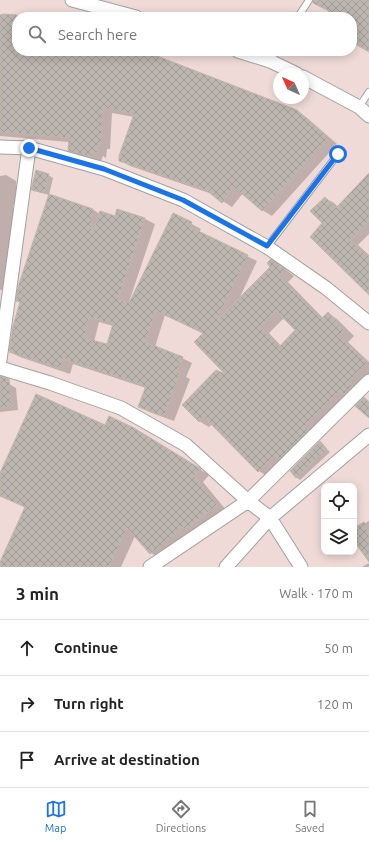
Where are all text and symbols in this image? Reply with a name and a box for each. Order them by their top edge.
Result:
search box [12,12,357,56]
icon: search [26,23,48,45]
text: Search here [58,26,137,43]
north arrow [273,68,309,104]
route end [20,139,38,157]
route start [329,145,347,163]
map controls [321,483,357,555]
button: locate [321,483,357,519]
button: layers [321,519,357,555]
text: 3 min [16,584,59,603]
text: Walk · 170 m [279,586,353,600]
icon: ahead [16,637,38,659]
text: Continue [54,639,118,656]
text: 50 m [324,641,353,655]
icon: right [16,693,38,715]
text: Turn right [54,695,124,712]
text: 120 m [317,697,353,711]
icon: arrive [16,749,38,771]
text: Arrive at destination [54,751,200,768]
tab: Map [45,798,67,834]
tab: Directions [156,798,206,834]
tab: Saved [295,798,324,834]

